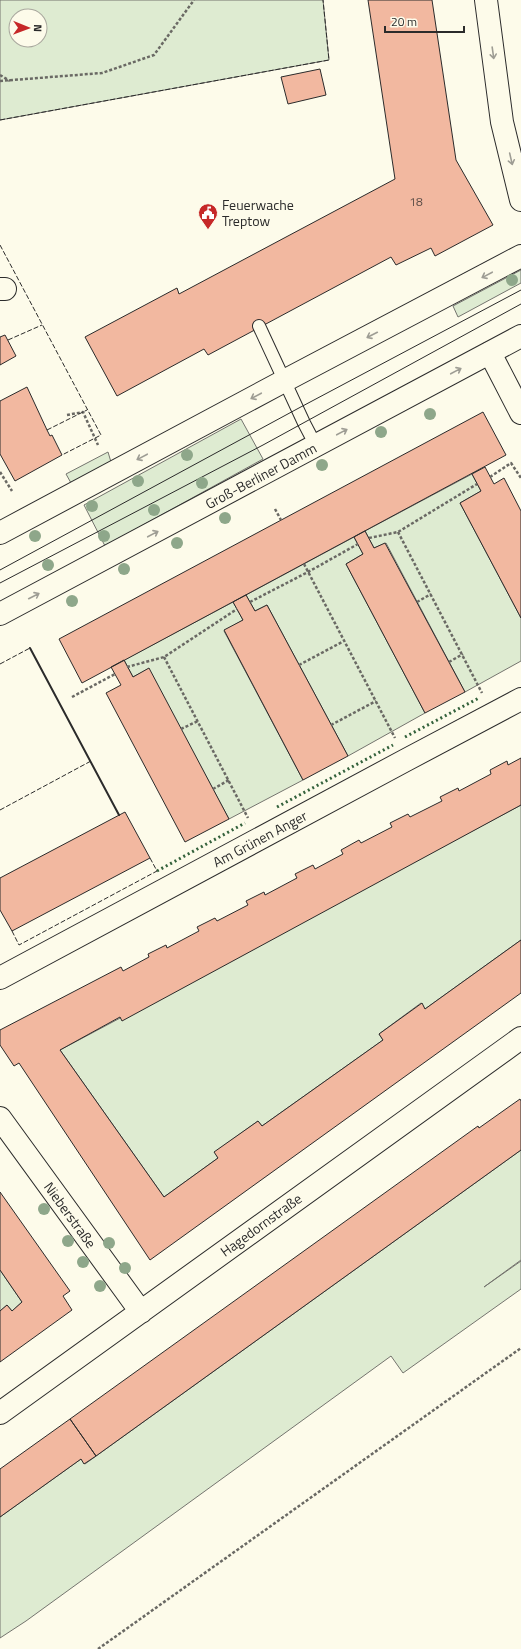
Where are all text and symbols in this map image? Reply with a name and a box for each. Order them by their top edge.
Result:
north arrow [8,8,48,48]
scale bar [385,8,464,34]
text: 20 m [391,12,417,31]
text: N [30,24,46,32]
one-way arrow [489,46,497,59]
one-way arrow [508,153,516,166]
house number: 18 [409,192,423,211]
place label: Feuerwache Treptow [222,194,294,231]
public building icon: Feuerwache Treptow [197,202,219,230]
one-way arrow [481,272,493,279]
one-way arrow [366,332,378,340]
one-way arrow [450,367,462,374]
one-way arrow [251,392,263,400]
one-way arrow [336,428,348,436]
street label: Groß-Berliner Damm [201,437,320,514]
one-way arrow [136,454,148,462]
one-way arrow [147,529,159,537]
one-way arrow [28,592,40,599]
street label: Am Grünen Anger [209,805,311,872]
street label: Nieberstraße [39,1177,102,1252]
street label: Hagedornstraße [216,1188,306,1261]

